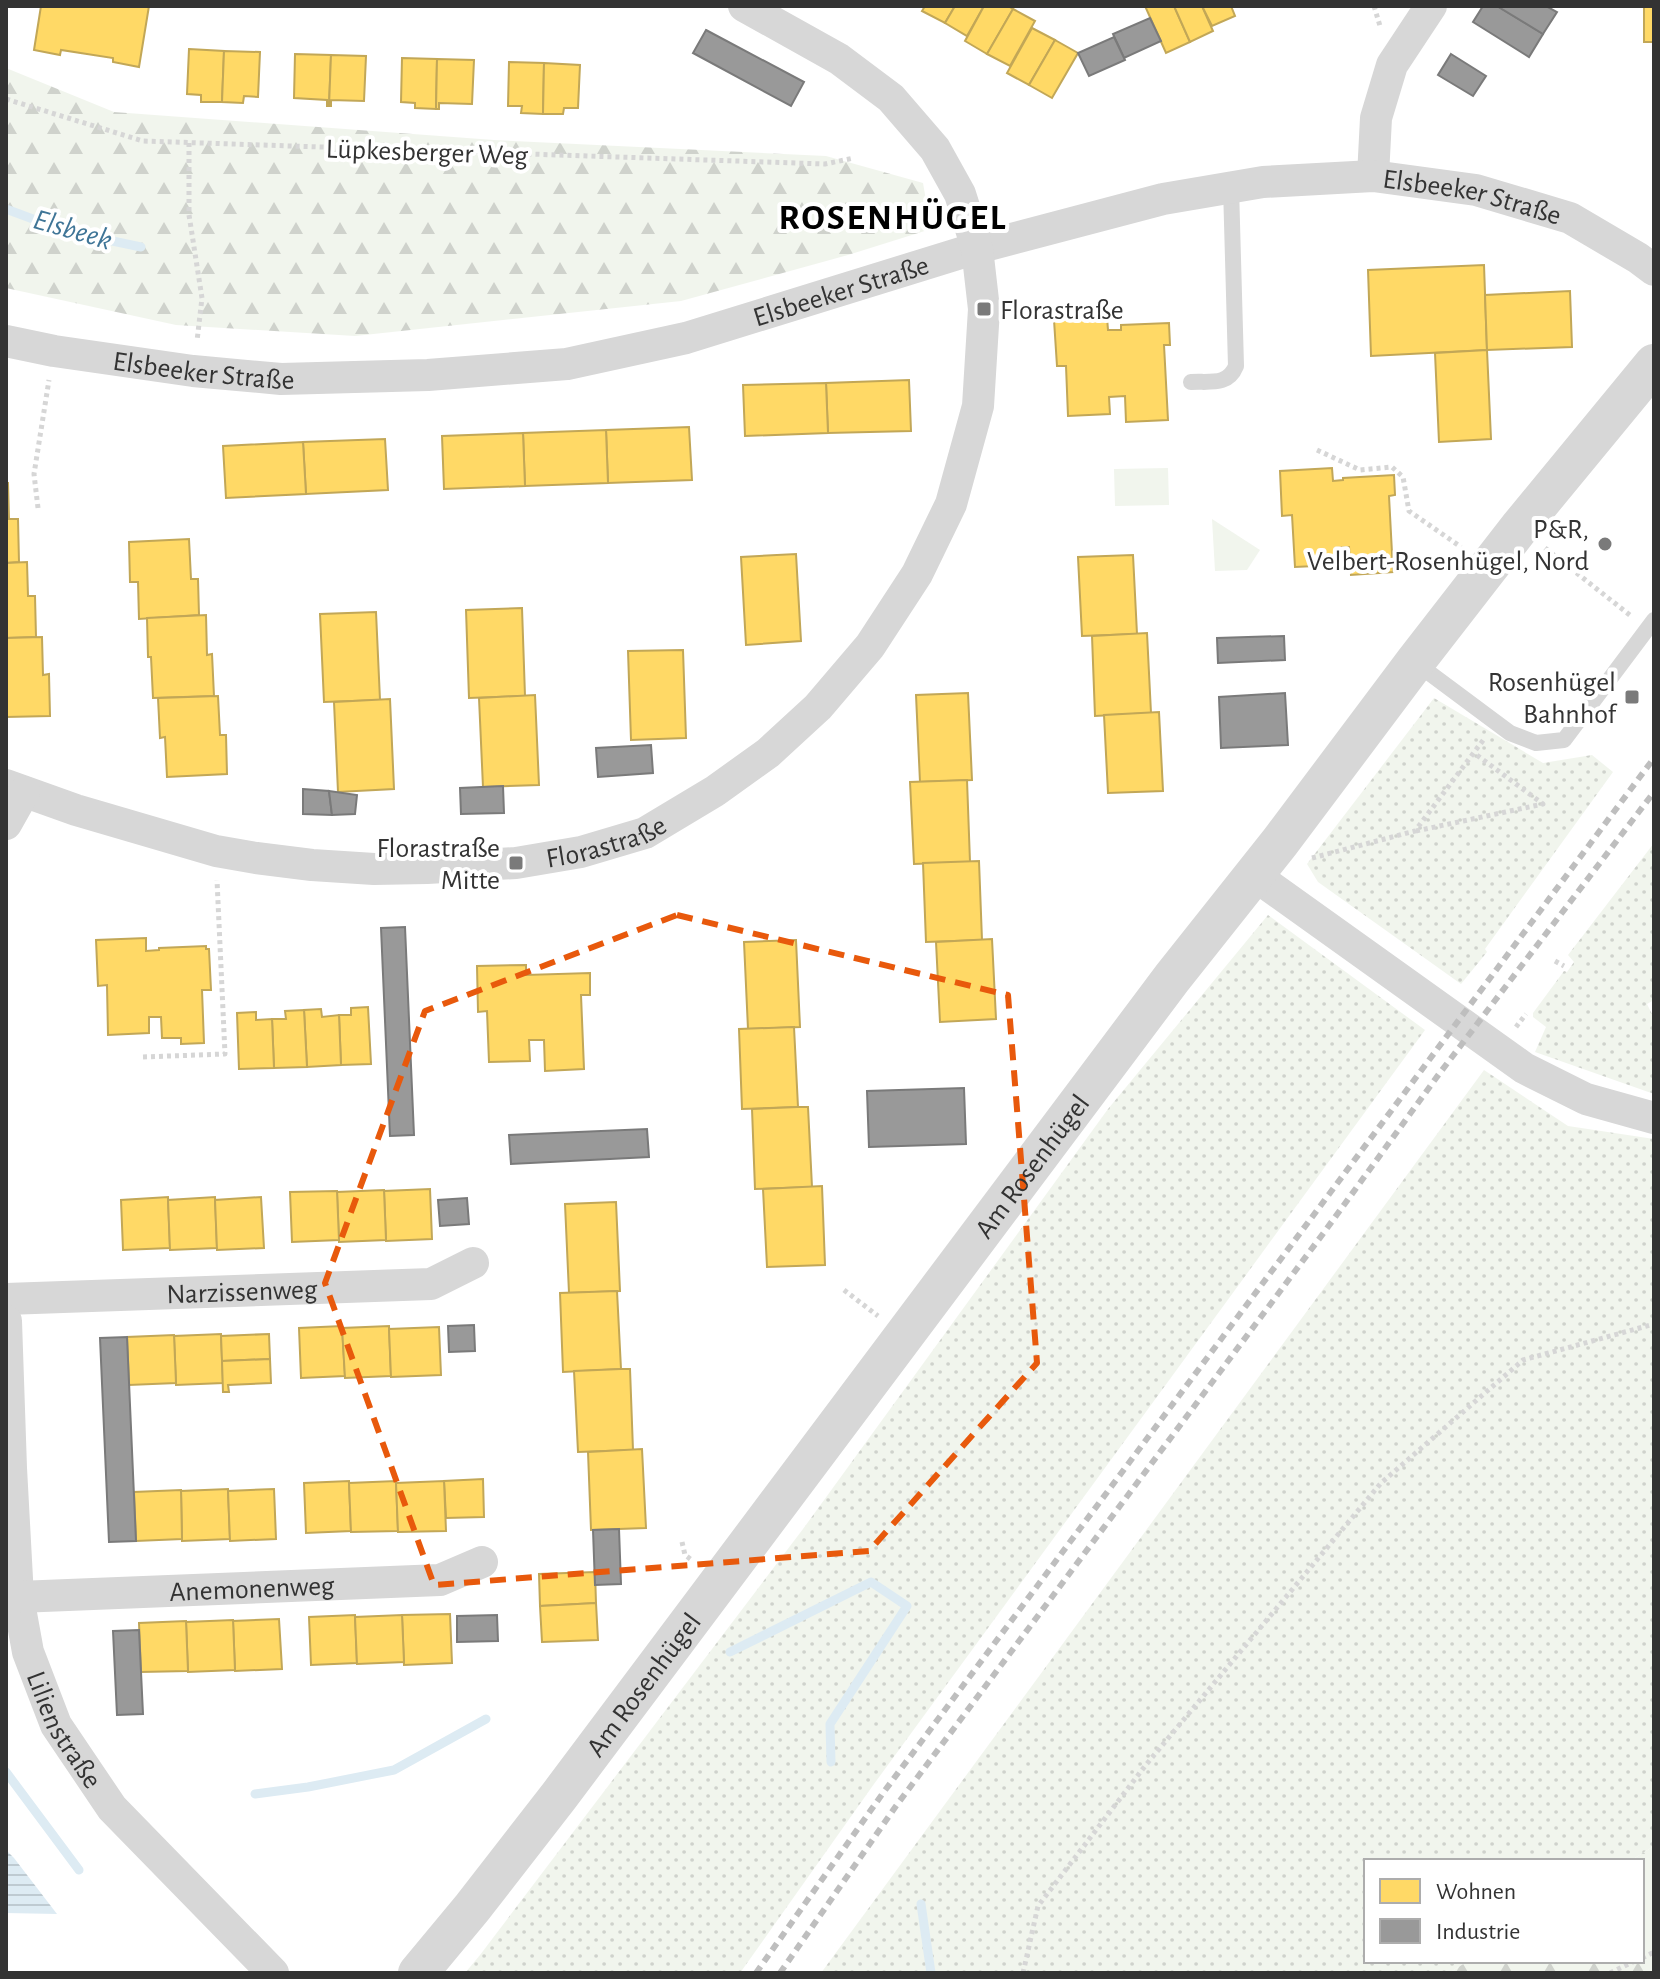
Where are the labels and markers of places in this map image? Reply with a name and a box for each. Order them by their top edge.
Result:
place label: Florastraße [1000,297,1124,325]
marker: Florastraße [975,300,993,318]
place label: P&R, Velbert-Rosenhügel, Nord [1307,516,1589,576]
marker: P&R, Velbert-Rosenhügel, Nord [1596,535,1614,553]
place label: Rosenhügel Bahnhof [1488,669,1618,729]
marker: Rosenhügel Bahnhof [1623,688,1641,706]
place label: Florastraße Mitte [376,835,500,895]
marker: Florastraße Mitte [507,854,525,872]

